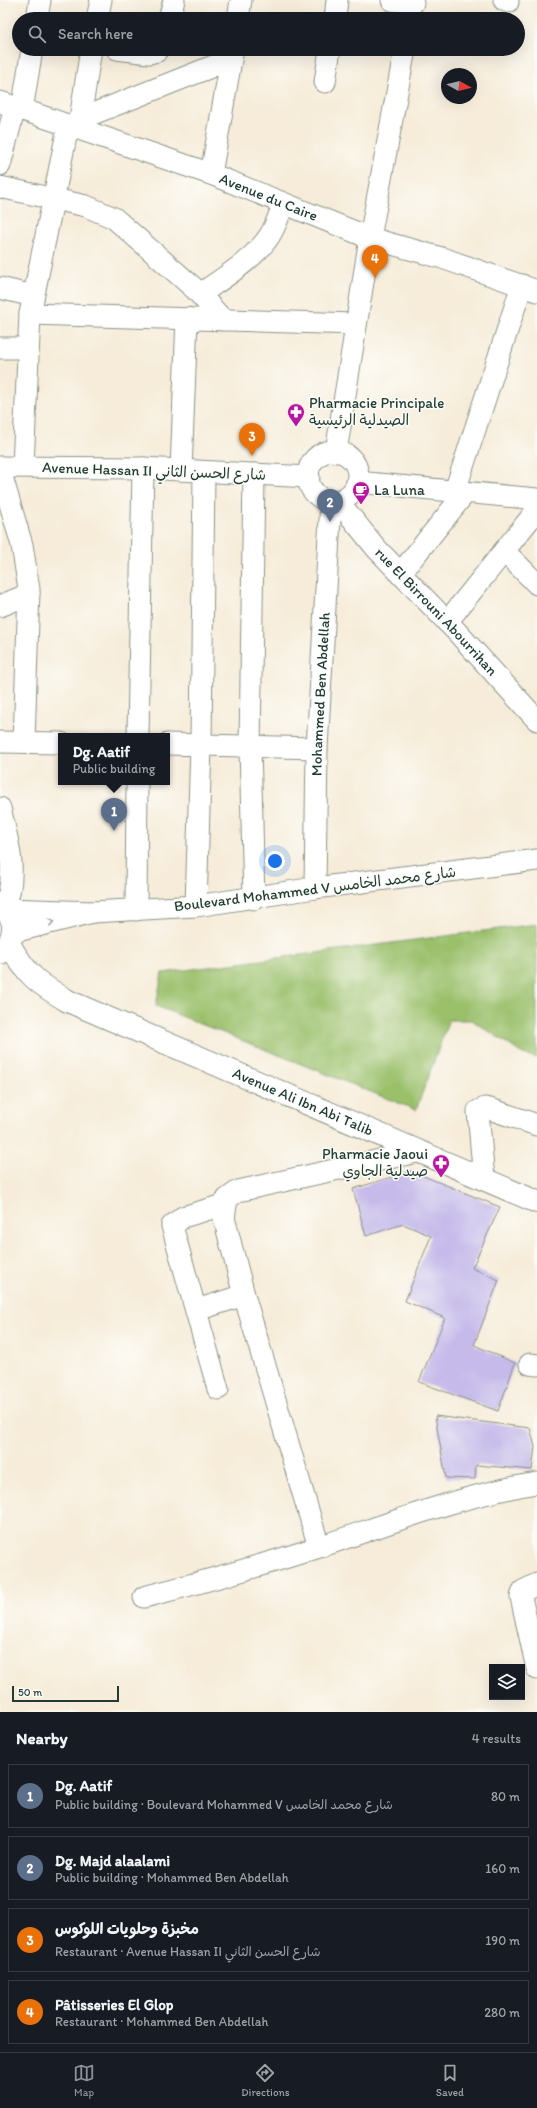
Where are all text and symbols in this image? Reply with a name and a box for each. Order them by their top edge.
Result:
search box [12,12,525,56]
icon: search [26,23,48,45]
text: Search here [58,25,133,43]
north arrow [441,68,477,104]
street label: Avenue du Caire [217,169,320,225]
pin: 4 [362,245,388,278]
place label: Pharmacie Principale الصيدلية الرئيسية [309,394,444,429]
pharmacy icon: Pharmacie Principale الصيدلية الرئيسية [286,402,306,427]
pin: 3 [239,423,265,456]
street label: Avenue Hassan II شارع الحسن الثاني [42,458,266,488]
cafe icon: La Luna [351,480,371,505]
place label: La Luna [374,481,425,499]
pin: 2 [317,489,343,522]
street label: rue El Birrouni Abourrihan [371,543,502,680]
street label: Mohammed Ben Abdellah [308,612,334,776]
popup [58,733,170,785]
text: Dg. Aatif [73,743,130,761]
text: Public building [73,761,155,776]
pin: 1 [101,798,127,831]
your location [265,851,285,871]
street label: Boulevard Mohammed V شارع محمد الخامس [173,863,457,916]
one-way arrow [47,918,54,927]
street label: Avenue Ali Ibn Abi Talib [230,1064,376,1140]
place label: Pharmacie Jaoui صيدلية الجاوي [322,1145,428,1182]
pharmacy icon: Pharmacie Jaoui صيدلية الجاوي [431,1153,451,1178]
map controls [489,1664,525,1700]
button: layers [489,1664,525,1700]
scale bar [12,1684,119,1703]
text: 50 m [18,1686,42,1699]
text: Nearby [16,1728,68,1748]
text: 4 results [472,1731,521,1746]
text: Dg. Aatif [55,1777,112,1795]
text: 1 [27,1789,33,1804]
text: 80 m [491,1789,520,1804]
text: Public building · Boulevard Mohammed V شارع محمد الخامس [55,1797,393,1812]
text: Dg. Majd alaalami [55,1852,170,1870]
text: 2 [27,1861,33,1876]
text: 160 m [485,1861,520,1876]
text: Public building · Mohammed Ben Abdellah [55,1870,289,1885]
text: مخبزة وحلويات اللوكوس [55,1920,199,1938]
text: 3 [26,1933,34,1948]
text: 190 m [485,1933,520,1948]
text: Restaurant · Avenue Hassan II شارع الحسن الثاني [55,1944,320,1959]
text: Pâtisseries El Glop [55,1996,173,2014]
text: 4 [26,2005,34,2020]
text: 280 m [484,2005,520,2020]
text: Restaurant · Mohammed Ben Abdellah [55,2014,268,2029]
tab: Map [73,2062,95,2099]
tab: Directions [241,2062,290,2099]
tab: Saved [436,2062,464,2099]

